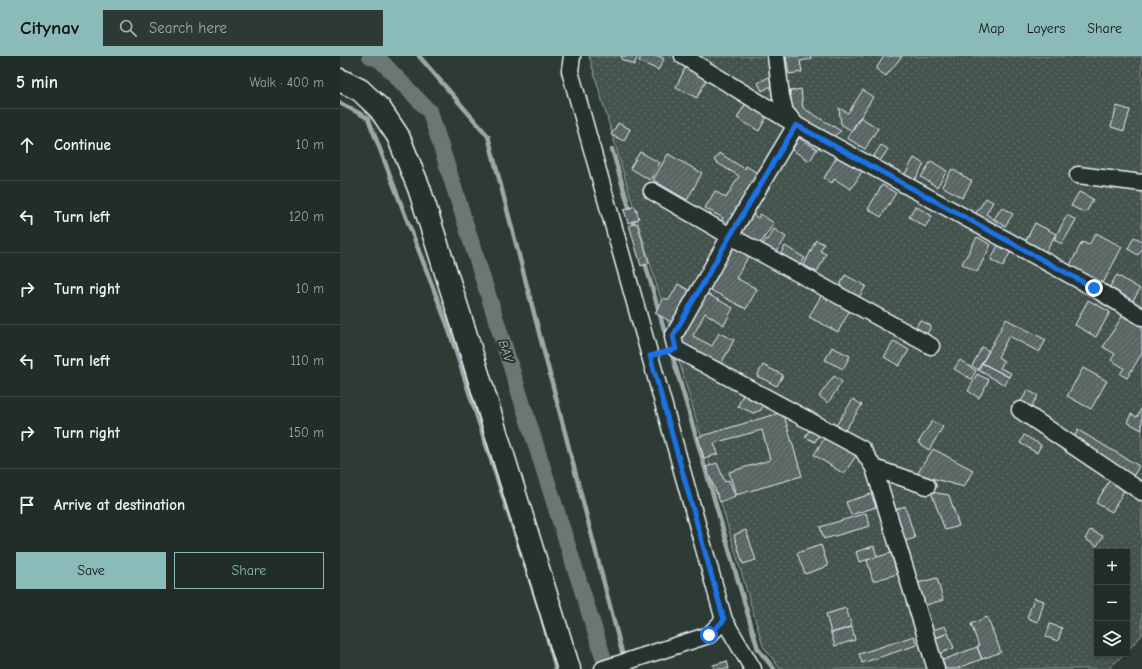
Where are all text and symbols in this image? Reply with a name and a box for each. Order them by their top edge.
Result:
search box [103,10,383,46]
text: Citynav [20,17,79,39]
icon: search [117,17,139,39]
text: Search here [149,19,227,37]
text: Map [978,20,1005,37]
text: Layers [1027,20,1065,37]
text: Share [1087,20,1122,37]
text: 5 min [16,73,58,92]
text: Walk · 400 m [250,75,324,90]
icon: ahead [16,134,38,156]
text: Continue [54,136,111,154]
text: 10 m [296,137,324,152]
icon: left [16,206,38,228]
text: Turn left [54,208,110,226]
text: 120 m [289,209,324,224]
icon: right [16,278,38,300]
route end [1085,279,1103,297]
text: Turn right [54,280,120,298]
text: 10 m [296,281,324,296]
water label: BAV [495,338,517,365]
icon: left [16,350,38,372]
text: Turn left [54,352,110,370]
text: 110 m [291,353,324,368]
icon: right [16,422,38,444]
text: Turn right [54,424,120,442]
text: 150 m [289,425,324,440]
icon: arrive [16,494,38,516]
text: Arrive at destination [54,496,185,514]
map controls [1094,549,1130,657]
button: + [1094,549,1130,585]
button: Save [16,552,166,589]
button: Share [174,552,324,589]
button: − [1094,585,1130,621]
button: layers [1094,621,1130,657]
route start [700,626,718,644]

